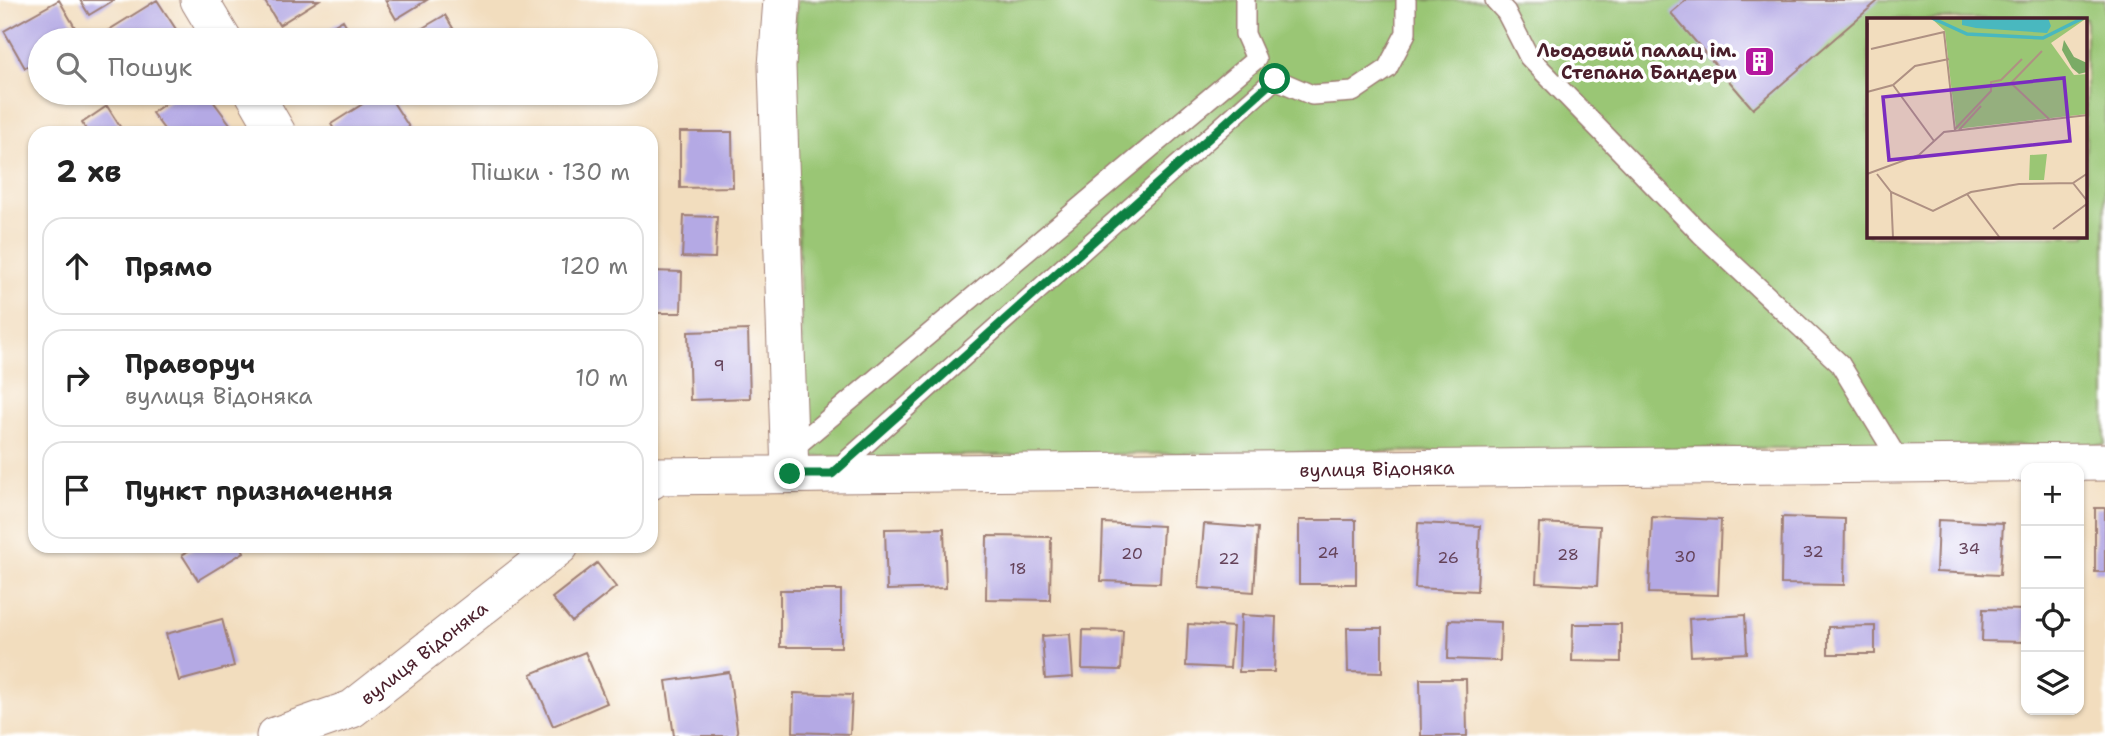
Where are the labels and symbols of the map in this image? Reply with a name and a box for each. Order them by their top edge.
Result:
inset map [1867,18,2088,238]
place label: Льодовий палац ім. Степана Бандери [1536,38,1737,85]
building icon: Льодовий палац ім. Степана Бандери [1743,44,1777,78]
route start [1259,63,1290,94]
house number: 9 [713,355,725,376]
street label: вулиця Відоняка [1299,455,1455,483]
route end [774,458,805,489]
house number: 34 [1958,538,1980,559]
house number: 32 [1802,541,1824,562]
house number: 24 [1317,542,1339,563]
house number: 20 [1121,543,1143,564]
house number: 28 [1557,544,1579,565]
house number: 30 [1674,546,1696,567]
house number: 26 [1437,547,1459,568]
house number: 22 [1218,548,1240,569]
house number: 18 [1009,558,1027,579]
street label: вулиця Відоняка [355,595,493,711]

